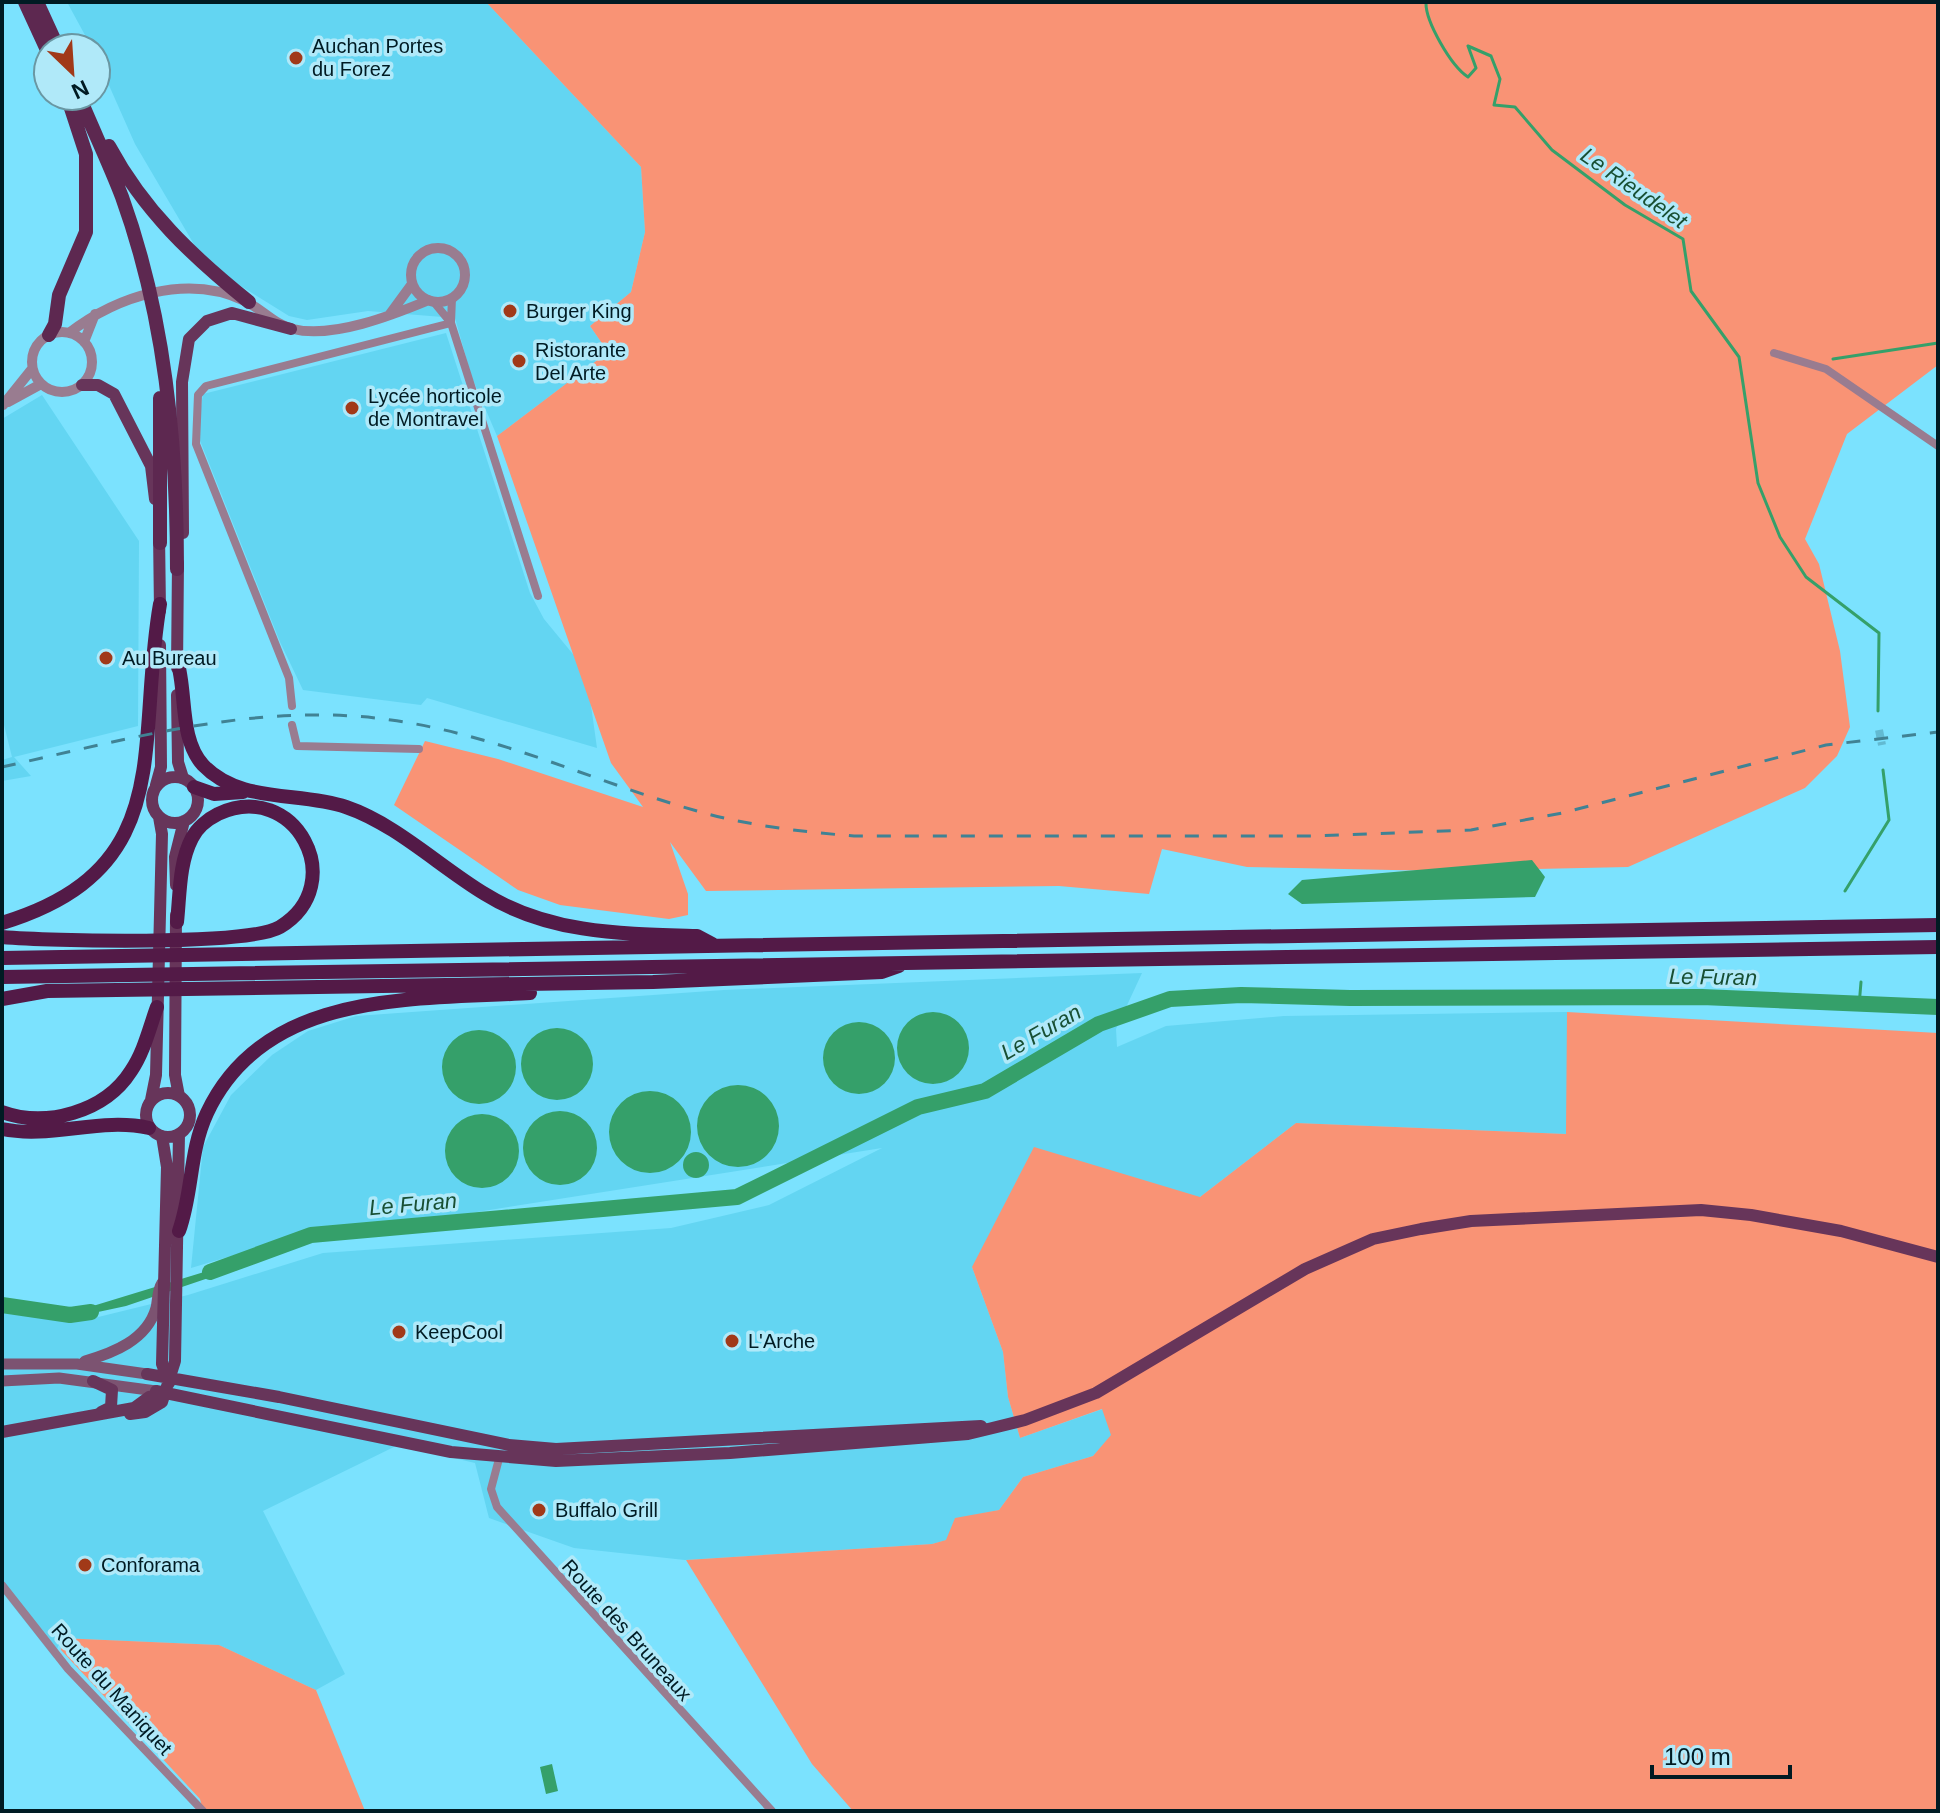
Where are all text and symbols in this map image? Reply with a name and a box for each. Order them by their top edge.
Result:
north arrow [32,32,112,112]
place label: Auchan Portes du Forez [312,35,443,80]
marker: Auchan Portes du Forez [287,49,305,67]
text: N [68,75,93,104]
water label: Le Rieudelet [1576,142,1692,234]
place label: Burger King [526,300,632,322]
marker: Burger King [501,302,519,320]
place label: Ristorante Del Arte [535,339,626,384]
marker: Ristorante Del Arte [510,352,528,370]
place label: Lycée horticole de Montravel [368,385,502,430]
marker: Lycée horticole de Montravel [343,399,361,417]
place label: Au Bureau [122,647,217,669]
marker: Au Bureau [97,649,115,667]
water label: Le Furan [1669,964,1757,990]
water label: Le Furan [997,999,1085,1065]
water label: Le Furan [368,1188,458,1220]
place label: KeepCool [415,1321,503,1343]
marker: KeepCool [390,1323,408,1341]
place label: L'Arche [748,1330,815,1352]
marker: L'Arche [723,1332,741,1350]
place label: Buffalo Grill [555,1499,658,1521]
marker: Buffalo Grill [530,1501,548,1519]
place label: Conforama [101,1554,201,1576]
street label: Route des Bruneaux [558,1555,696,1705]
marker: Conforama [76,1556,94,1574]
street label: Route du Maniquet [47,1619,177,1759]
scale bar [1652,1729,1790,1779]
text: 100 m [1664,1743,1731,1770]

